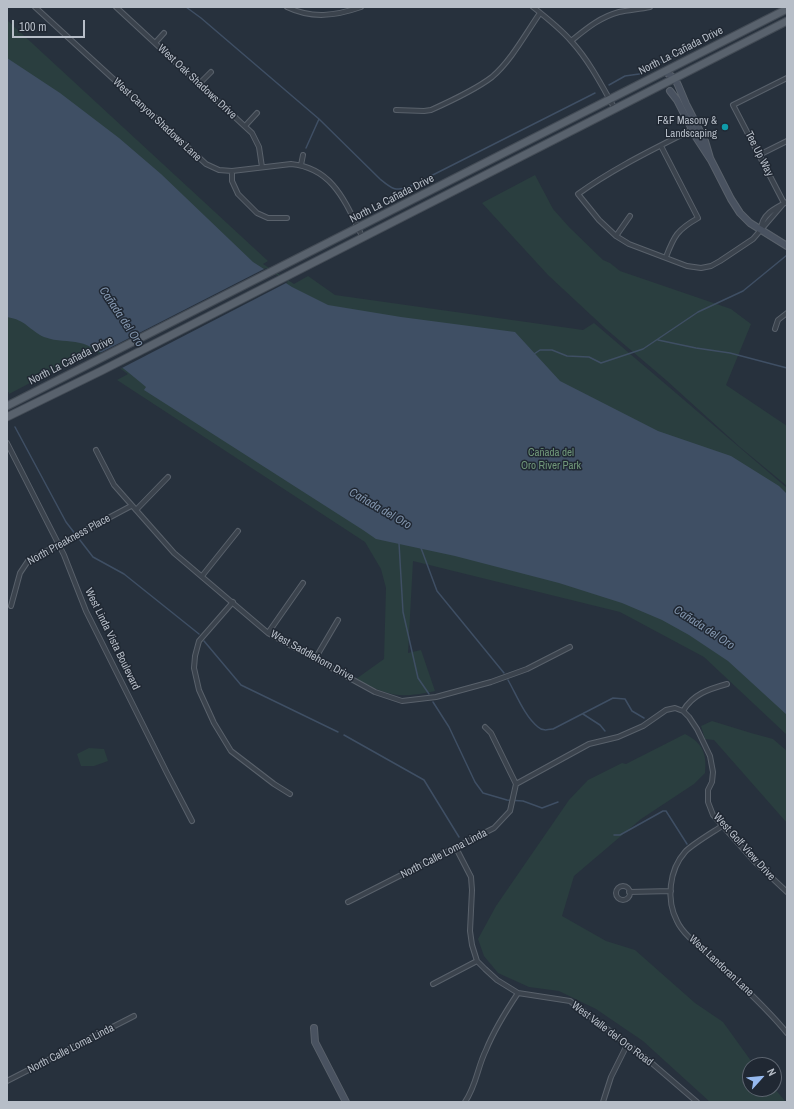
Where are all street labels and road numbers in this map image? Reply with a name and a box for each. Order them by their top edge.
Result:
street label: North La Cañada Drive [637,24,725,78]
street label: West Oak Shadows Drive [155,42,239,122]
street label: West Canyon Shadows Lane [110,76,204,164]
street label: Tee Up Way [742,129,776,179]
street label: North La Cañada Drive [348,172,436,226]
street label: North La Cañada Drive [27,334,115,388]
street label: North Preakness Place [25,512,113,568]
street label: West Linda Vista Boulevard [82,586,142,692]
street label: West Saddlehorn Drive [268,628,356,684]
street label: West Golf View Drive [710,811,778,883]
street label: North Calle Loma Linda [399,826,489,882]
street label: West Landoran Lane [686,933,756,999]
street label: West Valle del Oro Road [569,999,655,1069]
street label: North Calle Loma Linda [26,1021,116,1077]

